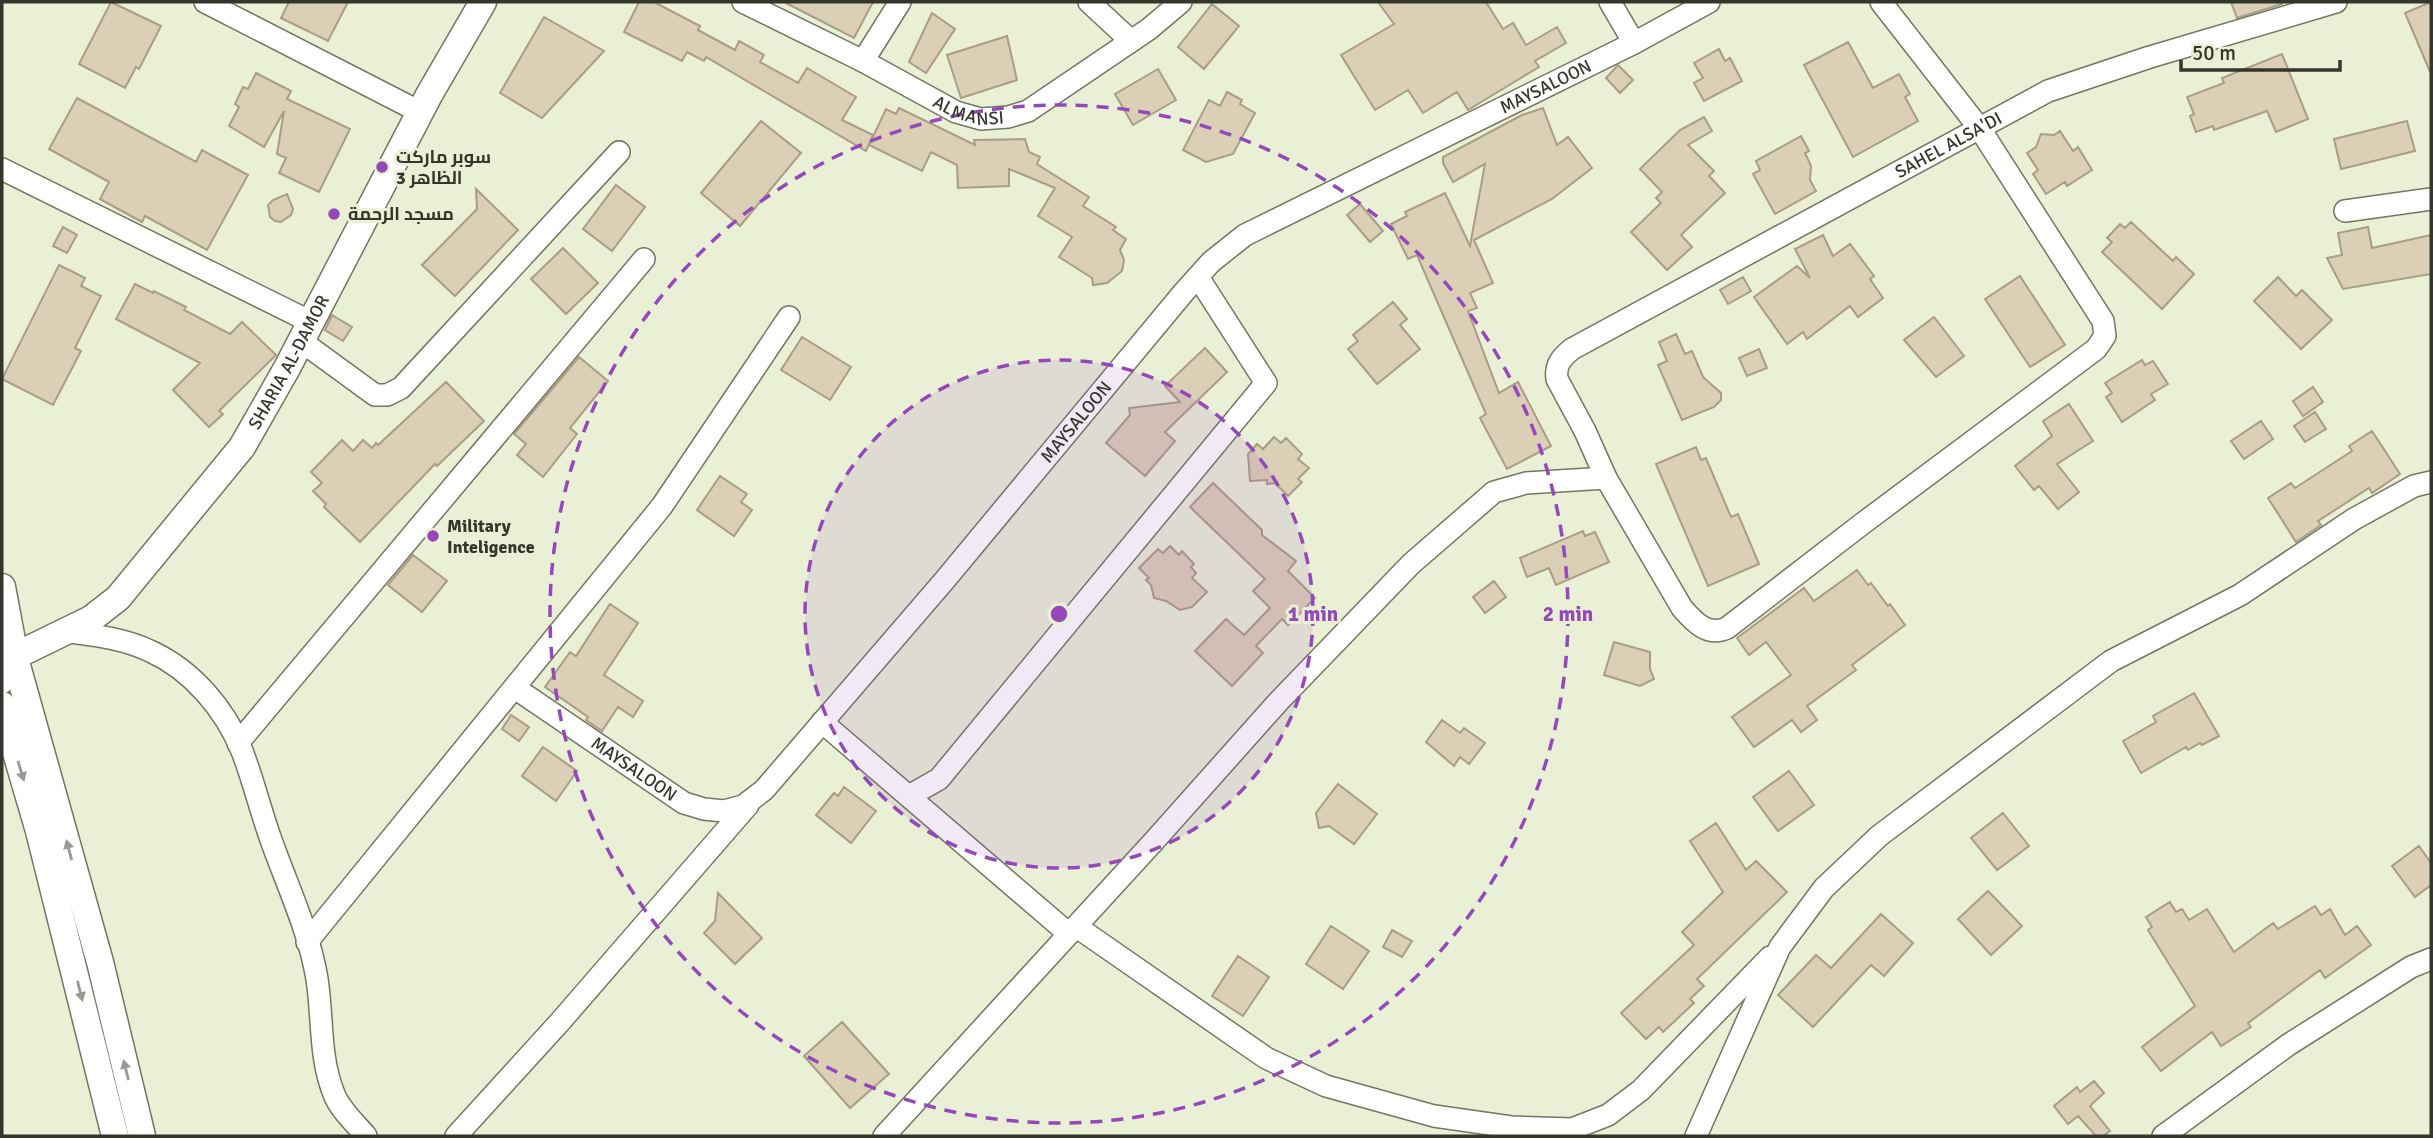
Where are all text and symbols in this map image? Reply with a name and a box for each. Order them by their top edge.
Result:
scale bar [2181,28,2340,72]
text: 50 m [2192,40,2236,66]
street label: MAYSALOON [1496,55,1595,118]
street label: ALMANSI [929,91,1005,130]
street label: SAHEL ALSA'DI [1891,107,2006,183]
place label: سوبر ماركت الظاهر 3 [396,146,491,189]
marker: سوبر ماركت الظاهر 3 [374,159,390,175]
place label: مسجد الرحمة [348,203,454,225]
marker: مسجد الرحمة [326,206,342,222]
street label: SHARIA AL-DAMOR [243,291,334,433]
street label: MAYSALOON [1036,377,1116,467]
place label: Military Inteligence [447,515,535,558]
marker: Military Inteligence [425,528,441,544]
text: 1 min [1288,601,1338,627]
text: 2 min [1543,601,1593,627]
centre of rings [1047,602,1071,626]
street label: MAYSALOON [587,732,681,806]
one-way arrow [16,761,26,782]
one-way arrow [63,839,73,860]
one-way arrow [75,980,86,1002]
one-way arrow [120,1059,131,1081]

